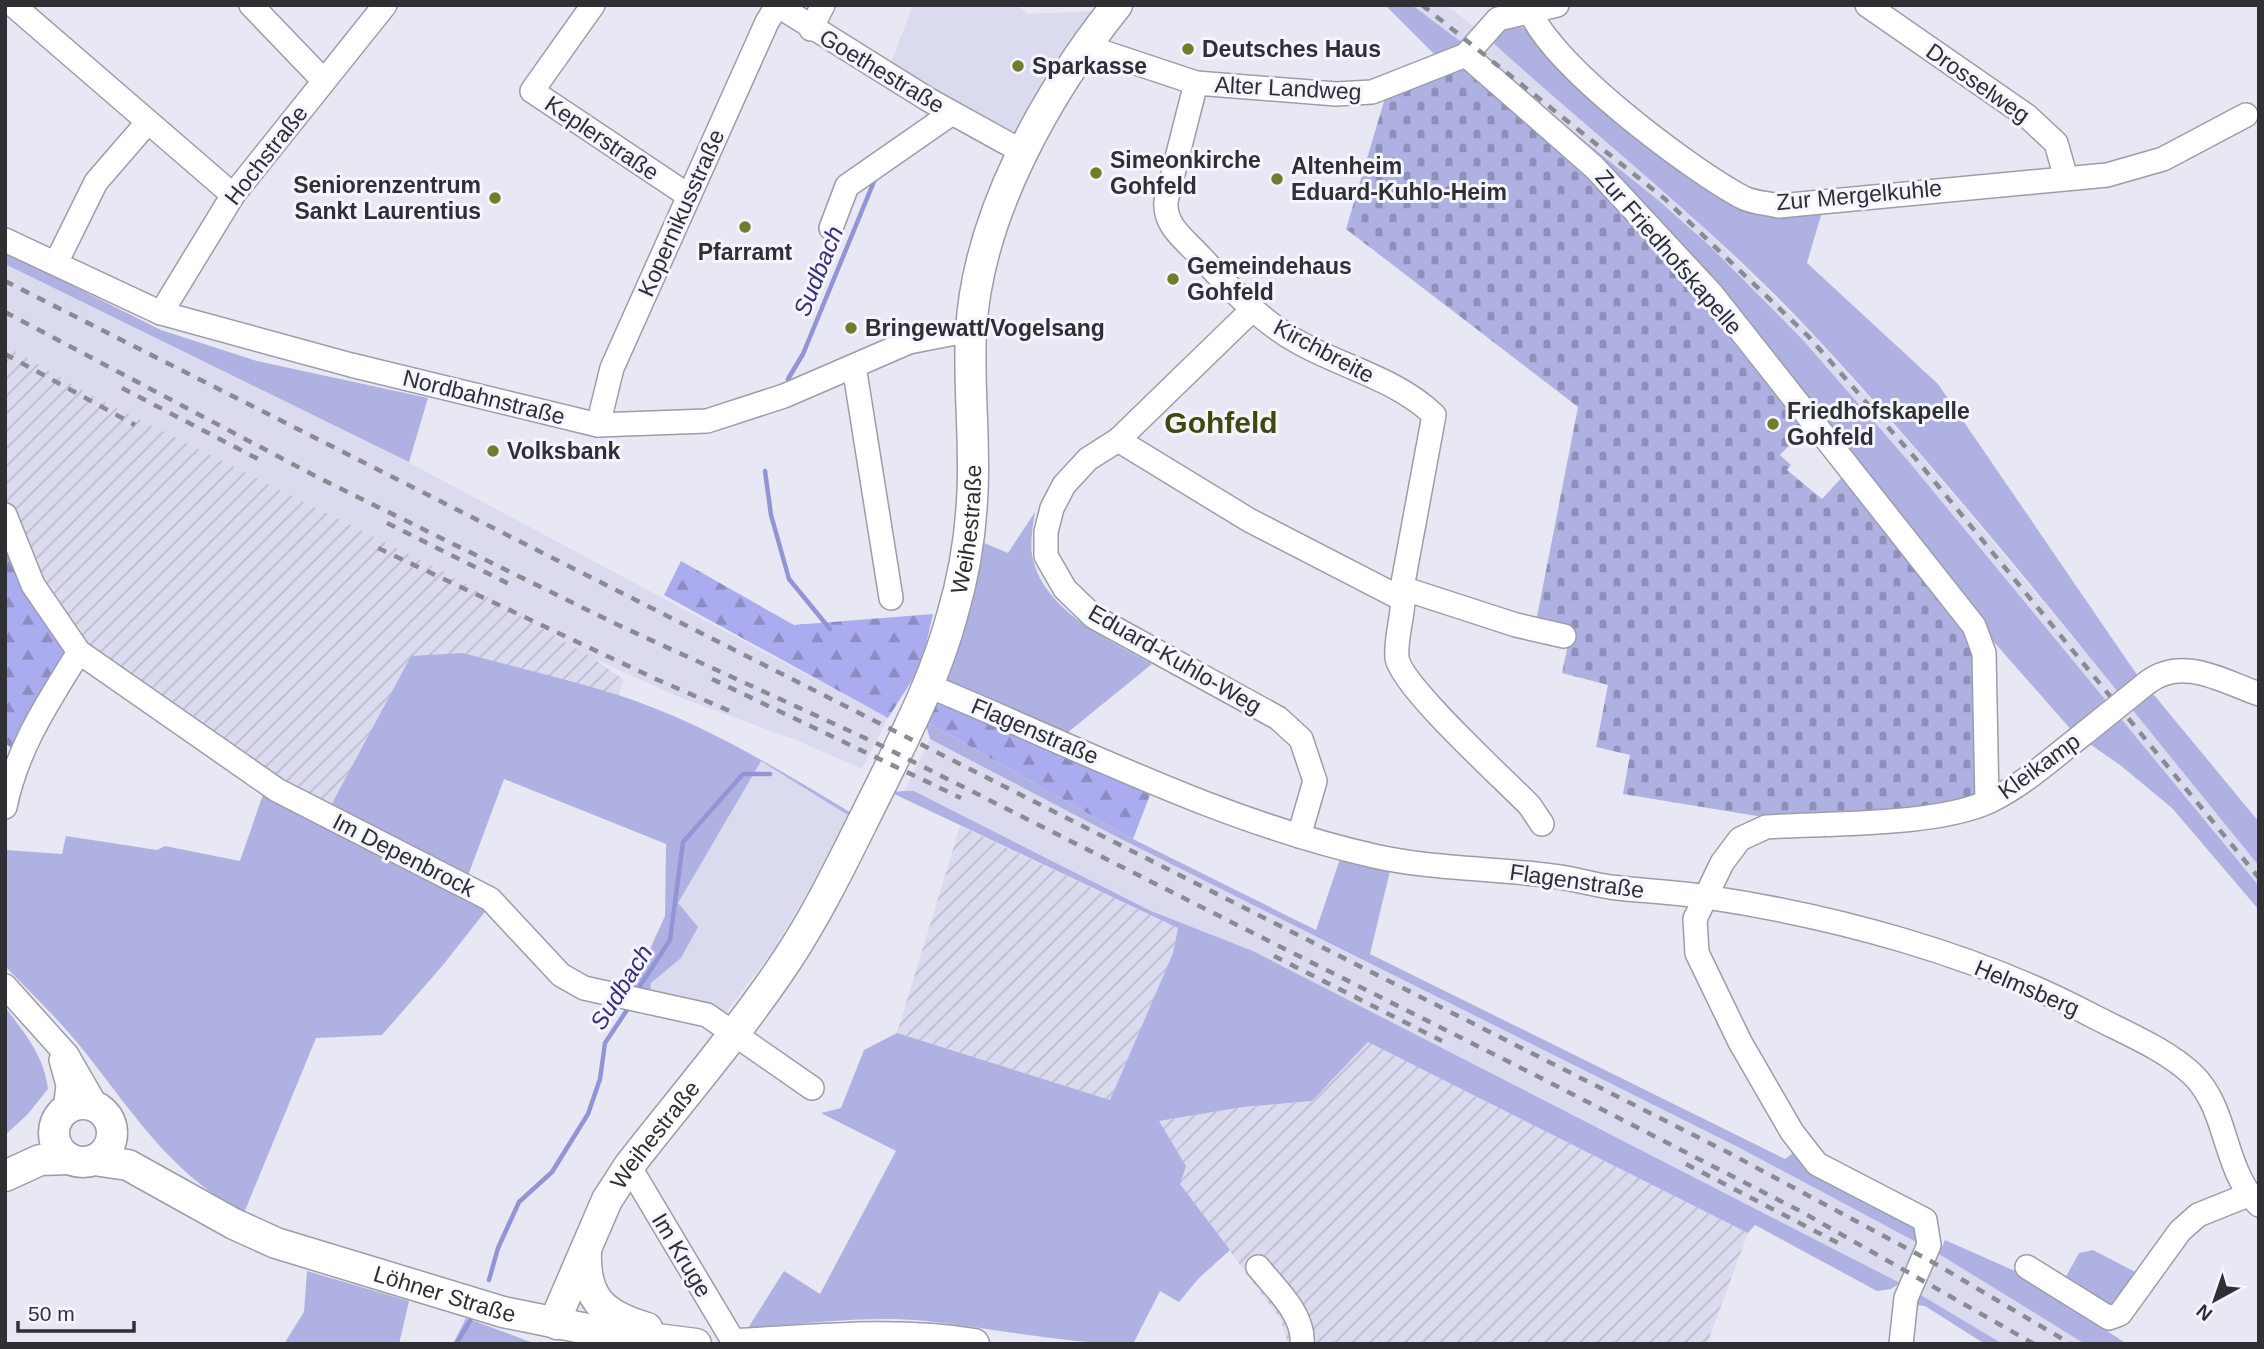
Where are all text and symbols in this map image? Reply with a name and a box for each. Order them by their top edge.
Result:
street label: Goethestraße [815,24,949,118]
place label: Deutsches Haus [1202,36,1381,62]
street label: Drosselweg [1921,38,2035,128]
marker: Deutsches Haus [1180,41,1196,57]
place label: Sparkasse [1032,53,1147,79]
marker: Sparkasse [1010,58,1026,74]
street label: Alter Landweg [1214,71,1362,105]
street label: Keplerstraße [540,90,664,186]
street label: Hochstraße [219,100,313,210]
street label: Kopernikusstraße [632,125,730,301]
place label: Simeonkirche Gohfeld [1110,147,1261,199]
place label: Altenheim Eduard-Kuhlo-Heim [1291,153,1507,205]
street label: Zur Friedhofskapelle [1590,164,1748,340]
marker: Simeonkirche Gohfeld [1088,165,1104,181]
marker: Altenheim Eduard-Kuhlo-Heim [1269,171,1285,187]
place label: Seniorenzentrum Sankt Laurentius [293,172,481,224]
street label: Zur Mergelkuhle [1775,175,1943,215]
marker: Seniorenzentrum Sankt Laurentius [487,190,503,206]
marker: Pfarramt [737,219,753,235]
water label: Sudbach [788,222,848,320]
place label: Pfarramt [698,239,793,265]
place label: Gemeindehaus Gohfeld [1187,253,1352,305]
marker: Gemeindehaus Gohfeld [1165,271,1181,287]
street label: Kirchbreite [1269,314,1379,388]
place label: Bringewatt/Vogelsang [865,315,1105,341]
marker: Bringewatt/Vogelsang [843,320,859,336]
street label: Nordbahnstraße [400,364,568,430]
place label: Friedhofskapelle Gohfeld [1787,398,1970,450]
district label: Gohfeld [1164,406,1278,439]
marker: Friedhofskapelle Gohfeld [1765,416,1781,432]
place label: Volksbank [507,438,621,464]
marker: Volksbank [485,443,501,459]
street label: Weihestraße [946,464,986,596]
street label: Eduard-Kuhlo-Weg [1084,599,1266,719]
street label: Flagenstraße [968,693,1102,769]
street label: Kleikamp [1993,728,2085,804]
street label: Im Depenbrock [329,808,480,902]
street label: Flagenstraße [1508,859,1646,903]
water label: Sudbach [584,940,658,1034]
street label: Helmsberg [1971,954,2083,1022]
street label: Weihestraße [605,1075,705,1194]
street label: Im Kruge [647,1208,717,1302]
street label: Löhner Straße [370,1260,518,1327]
north arrow [2180,1265,2250,1335]
scale bar [18,1290,133,1334]
text: N [2192,1300,2216,1325]
text: 50 m [28,1302,75,1325]

